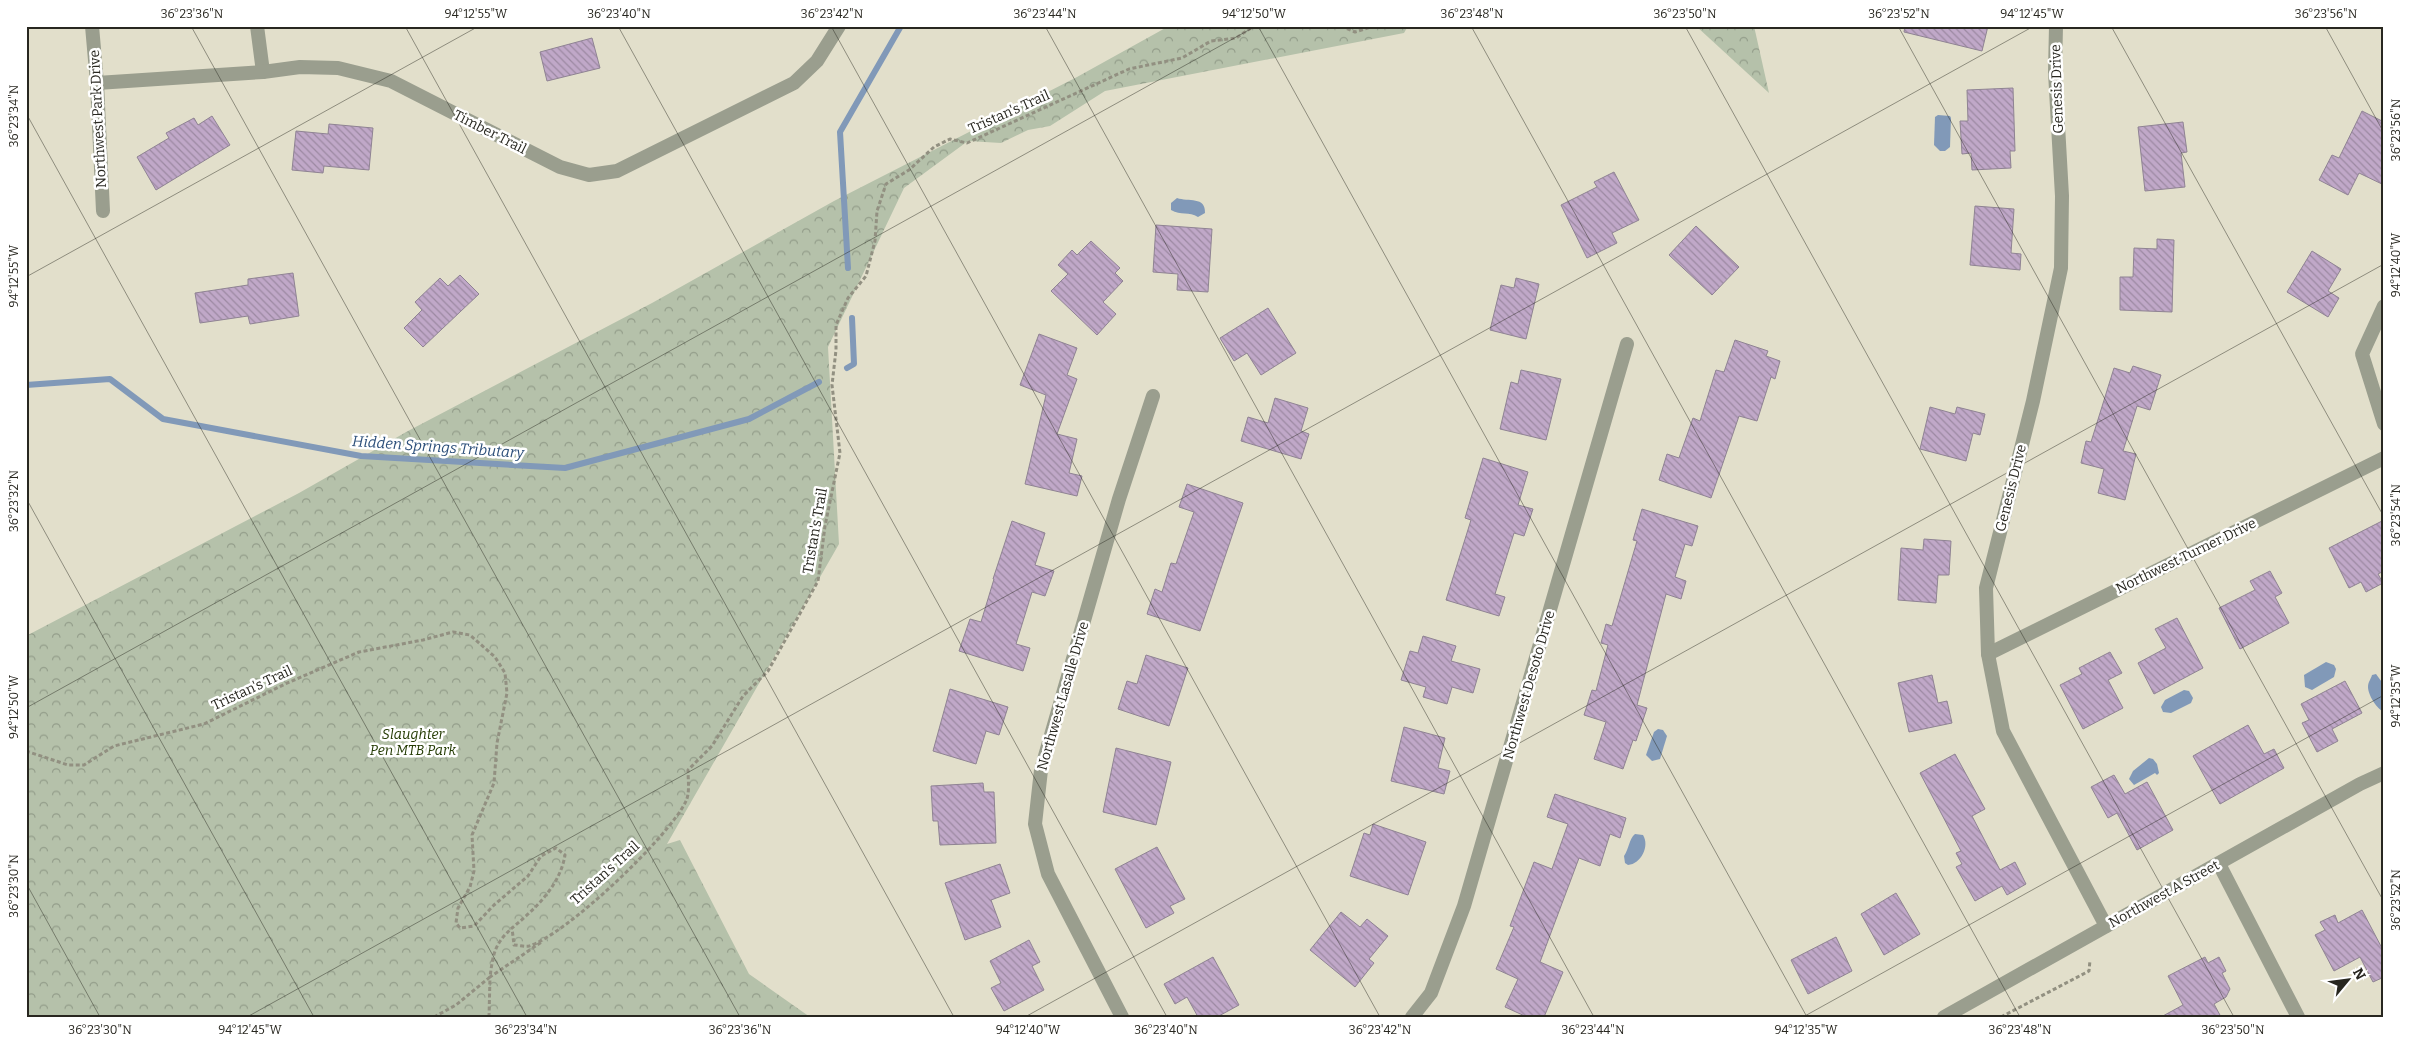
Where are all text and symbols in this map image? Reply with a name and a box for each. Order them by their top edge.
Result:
text: 36°23'36"N [161,7,224,21]
text: 94°12'55"W [445,7,508,21]
text: 36°23'40"N [587,7,651,21]
text: 36°23'42"N [801,7,864,21]
text: 36°23'44"N [1014,7,1077,21]
text: 94°12'50"W [1222,7,1287,21]
text: 36°23'48"N [1441,7,1504,21]
text: 36°23'50"N [1654,7,1717,21]
text: 36°23'52"N [1868,7,1930,21]
text: 94°12'45"W [2000,7,2064,21]
text: 36°23'56"N [2295,7,2358,21]
street label: Genesis Drive [2047,44,2067,134]
street label: Northwest Park Drive [86,49,110,189]
text: 36°23'34"N [7,84,21,147]
street label: Tristan's Trail [966,87,1052,137]
text: 36°23'56"N [2389,98,2403,161]
street label: Timber Trail [451,106,529,158]
text: 94°12'40"W [2389,232,2403,297]
text: 94°12'55"W [7,244,21,307]
water label: Hidden Springs Tributary [352,432,526,462]
street label: Genesis Drive [1992,443,2030,533]
text: 36°23'32"N [7,469,21,532]
text: 36°23'54"N [2389,483,2403,546]
street label: Tristan's Trail [799,487,831,575]
street label: Northwest Turner Drive [2113,515,2259,597]
street label: Northwest Desoto Drive [1500,609,1558,761]
street label: Northwest Lasalle Drive [1034,620,1092,772]
street label: Tristan's Trail [209,662,295,714]
text: 94°12'35"W [2389,664,2403,728]
text: 94°12'50"W [7,674,21,739]
park label: Slaughter Pen MTB Park [370,726,457,759]
street label: Tristan's Trail [567,838,643,908]
text: 36°23'30"N [7,854,21,918]
street label: Northwest A Street [2106,857,2222,931]
text: 36°23'52"N [2389,869,2403,931]
north arrow [2322,956,2372,1006]
text: N [2349,965,2369,983]
text: 36°23'30"N [68,1023,132,1037]
text: 94°12'45"W [218,1023,282,1037]
text: 36°23'34"N [495,1023,558,1037]
text: 36°23'36"N [709,1023,772,1037]
text: 94°12'40"W [996,1023,1061,1037]
text: 36°23'40"N [1134,1023,1198,1037]
text: 36°23'42"N [1349,1023,1412,1037]
text: 36°23'44"N [1562,1023,1625,1037]
text: 94°12'35"W [1774,1023,1838,1037]
text: 36°23'48"N [1989,1023,2052,1037]
text: 36°23'50"N [2202,1023,2265,1037]

